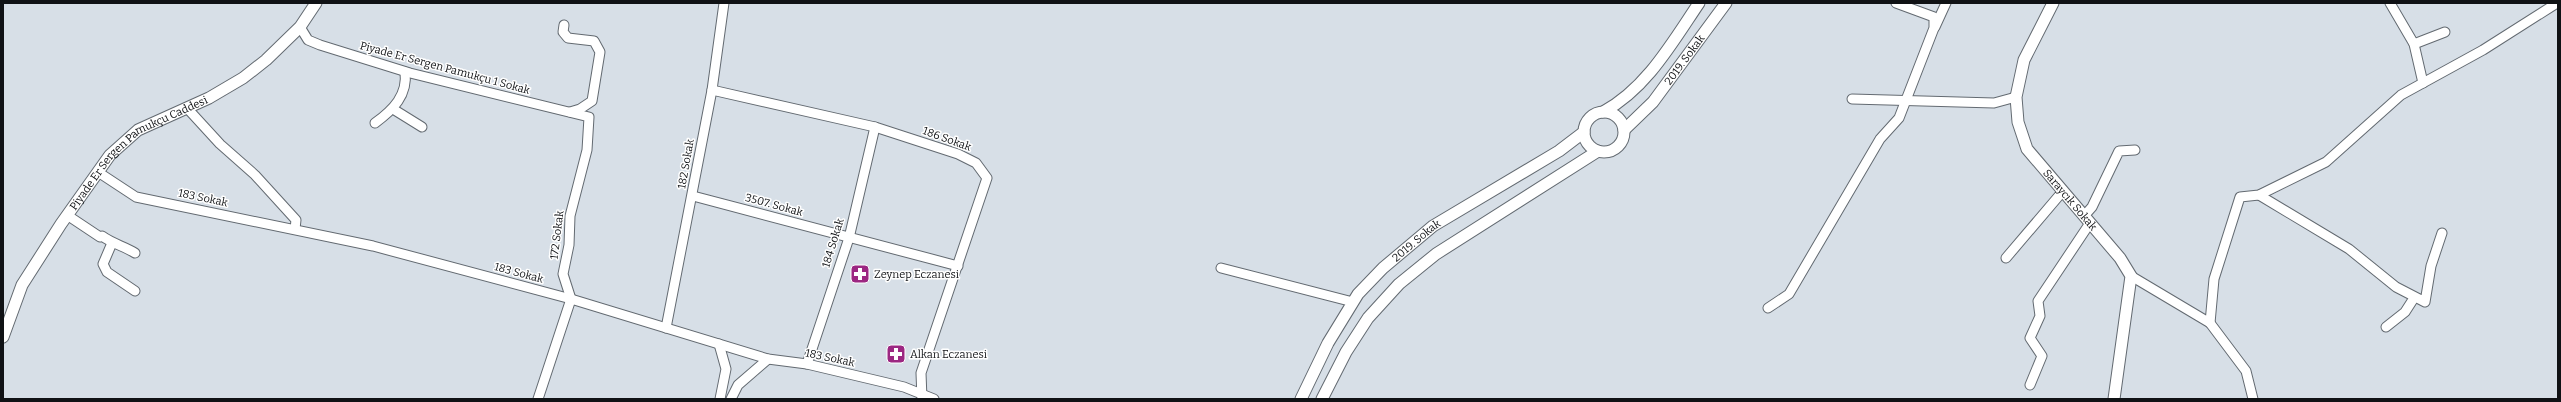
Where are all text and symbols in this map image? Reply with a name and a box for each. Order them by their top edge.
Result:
street label: 2019. Sokak [1662,31,1707,87]
street label: Piyade Er Sergen Pamukçu 1 Sokak [359,39,532,97]
street label: Piyade Er Sergen Pamukçu Caddesi [67,93,210,212]
street label: 186 Sokak [921,124,974,154]
street label: 182 Sokak [675,137,697,190]
street label: Saraycık Sokak [2041,166,2100,234]
street label: 183 Sokak [177,186,230,210]
street label: 3507. Sokak [744,191,805,219]
street label: 172 Sokak [548,209,567,260]
street label: 184 Sokak [819,216,847,269]
street label: 2019. Sokak [1389,216,1443,264]
street label: 183 Sokak [493,260,546,286]
pharmacy icon: Zeynep Eczanesi [849,263,871,285]
place label: Zeynep Eczanesi [874,268,960,281]
pharmacy icon: Alkan Eczanesi [885,343,907,365]
street label: 183 Sokak [804,346,857,370]
place label: Alkan Eczanesi [910,348,988,361]

